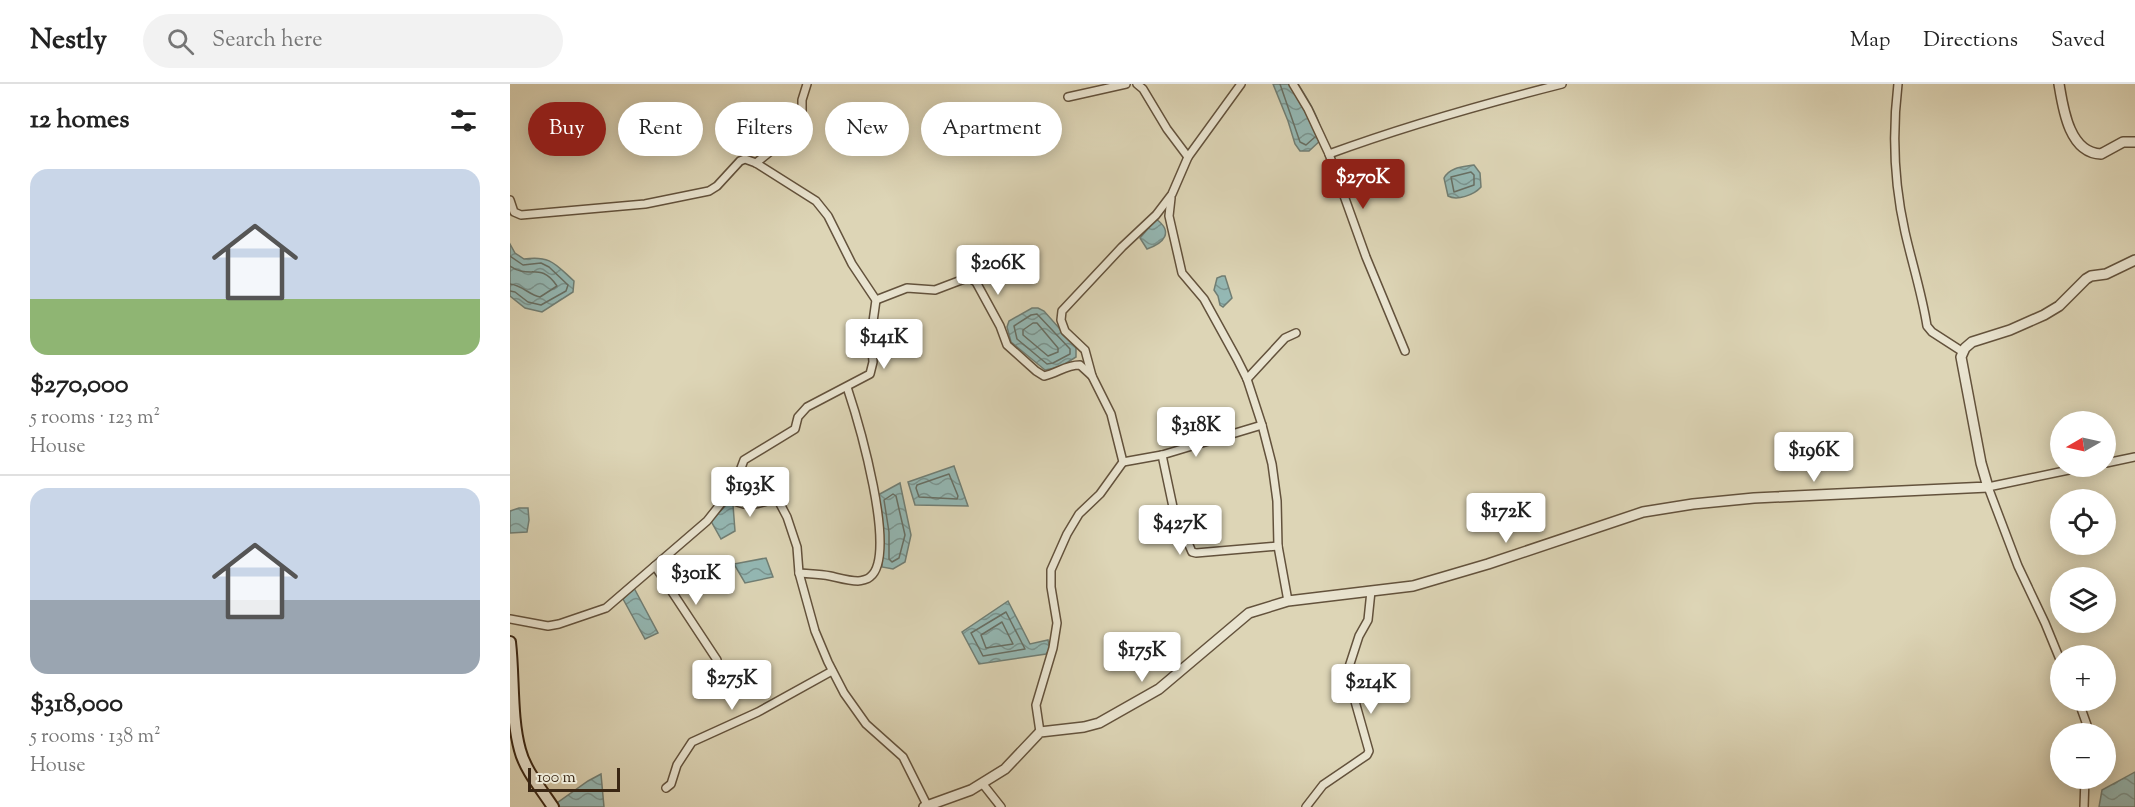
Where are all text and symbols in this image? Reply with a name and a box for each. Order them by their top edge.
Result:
search box [143,14,563,68]
text: Nestly [30,21,107,61]
icon: search [164,25,197,58]
text: Search here [212,25,322,57]
text: Map [1850,26,1890,56]
text: Directions [1923,26,2018,56]
text: Saved [2051,26,2105,56]
text: 12 homes [30,102,129,139]
chip: Buy [528,102,606,156]
chip: Rent [618,102,703,156]
chip: Filters [715,102,813,156]
chip: New [825,102,909,156]
chip: Apartment [921,102,1062,156]
icon: filters [447,104,480,137]
pin: $270K [1321,159,1405,210]
text: $270K [1336,164,1390,193]
icon: home [201,208,309,316]
pin: $206K [956,245,1040,296]
text: $206K [970,250,1026,279]
pin: $141K [842,319,926,370]
text: $141K [860,324,908,353]
text: $270,000 [30,367,129,404]
text: 5 rooms · 123 m² [30,404,160,433]
pin: $318K [1154,407,1238,458]
north arrow [2050,411,2116,477]
map controls [2050,411,2116,789]
text: $318K [1171,412,1221,441]
pin: $196K [1772,432,1856,483]
text: House [30,433,85,462]
text: $196K [1788,437,1840,466]
pin: $193K [708,467,792,518]
text: $193K [725,472,775,501]
button: locate [2050,489,2116,555]
pin: $172K [1464,493,1548,544]
text: $172K [1480,498,1532,527]
pin: $427K [1138,505,1222,556]
text: $427K [1153,510,1207,539]
icon: home [201,527,309,635]
pin: $301K [654,555,738,606]
text: $301K [671,560,721,589]
button: layers [2050,567,2116,633]
pin: $175K [1100,632,1184,683]
text: $175K [1118,637,1166,666]
button: + [2050,645,2116,711]
pin: $275K [690,660,774,711]
pin: $214K [1329,664,1413,715]
text: $275K [706,665,758,694]
text: $214K [1345,669,1397,698]
text: $318,000 [30,686,123,723]
text: 5 rooms · 138 m² [30,723,161,752]
button: − [2050,723,2116,789]
text: House [30,752,85,781]
scale bar [528,765,620,792]
text: 100 m [537,767,576,790]

